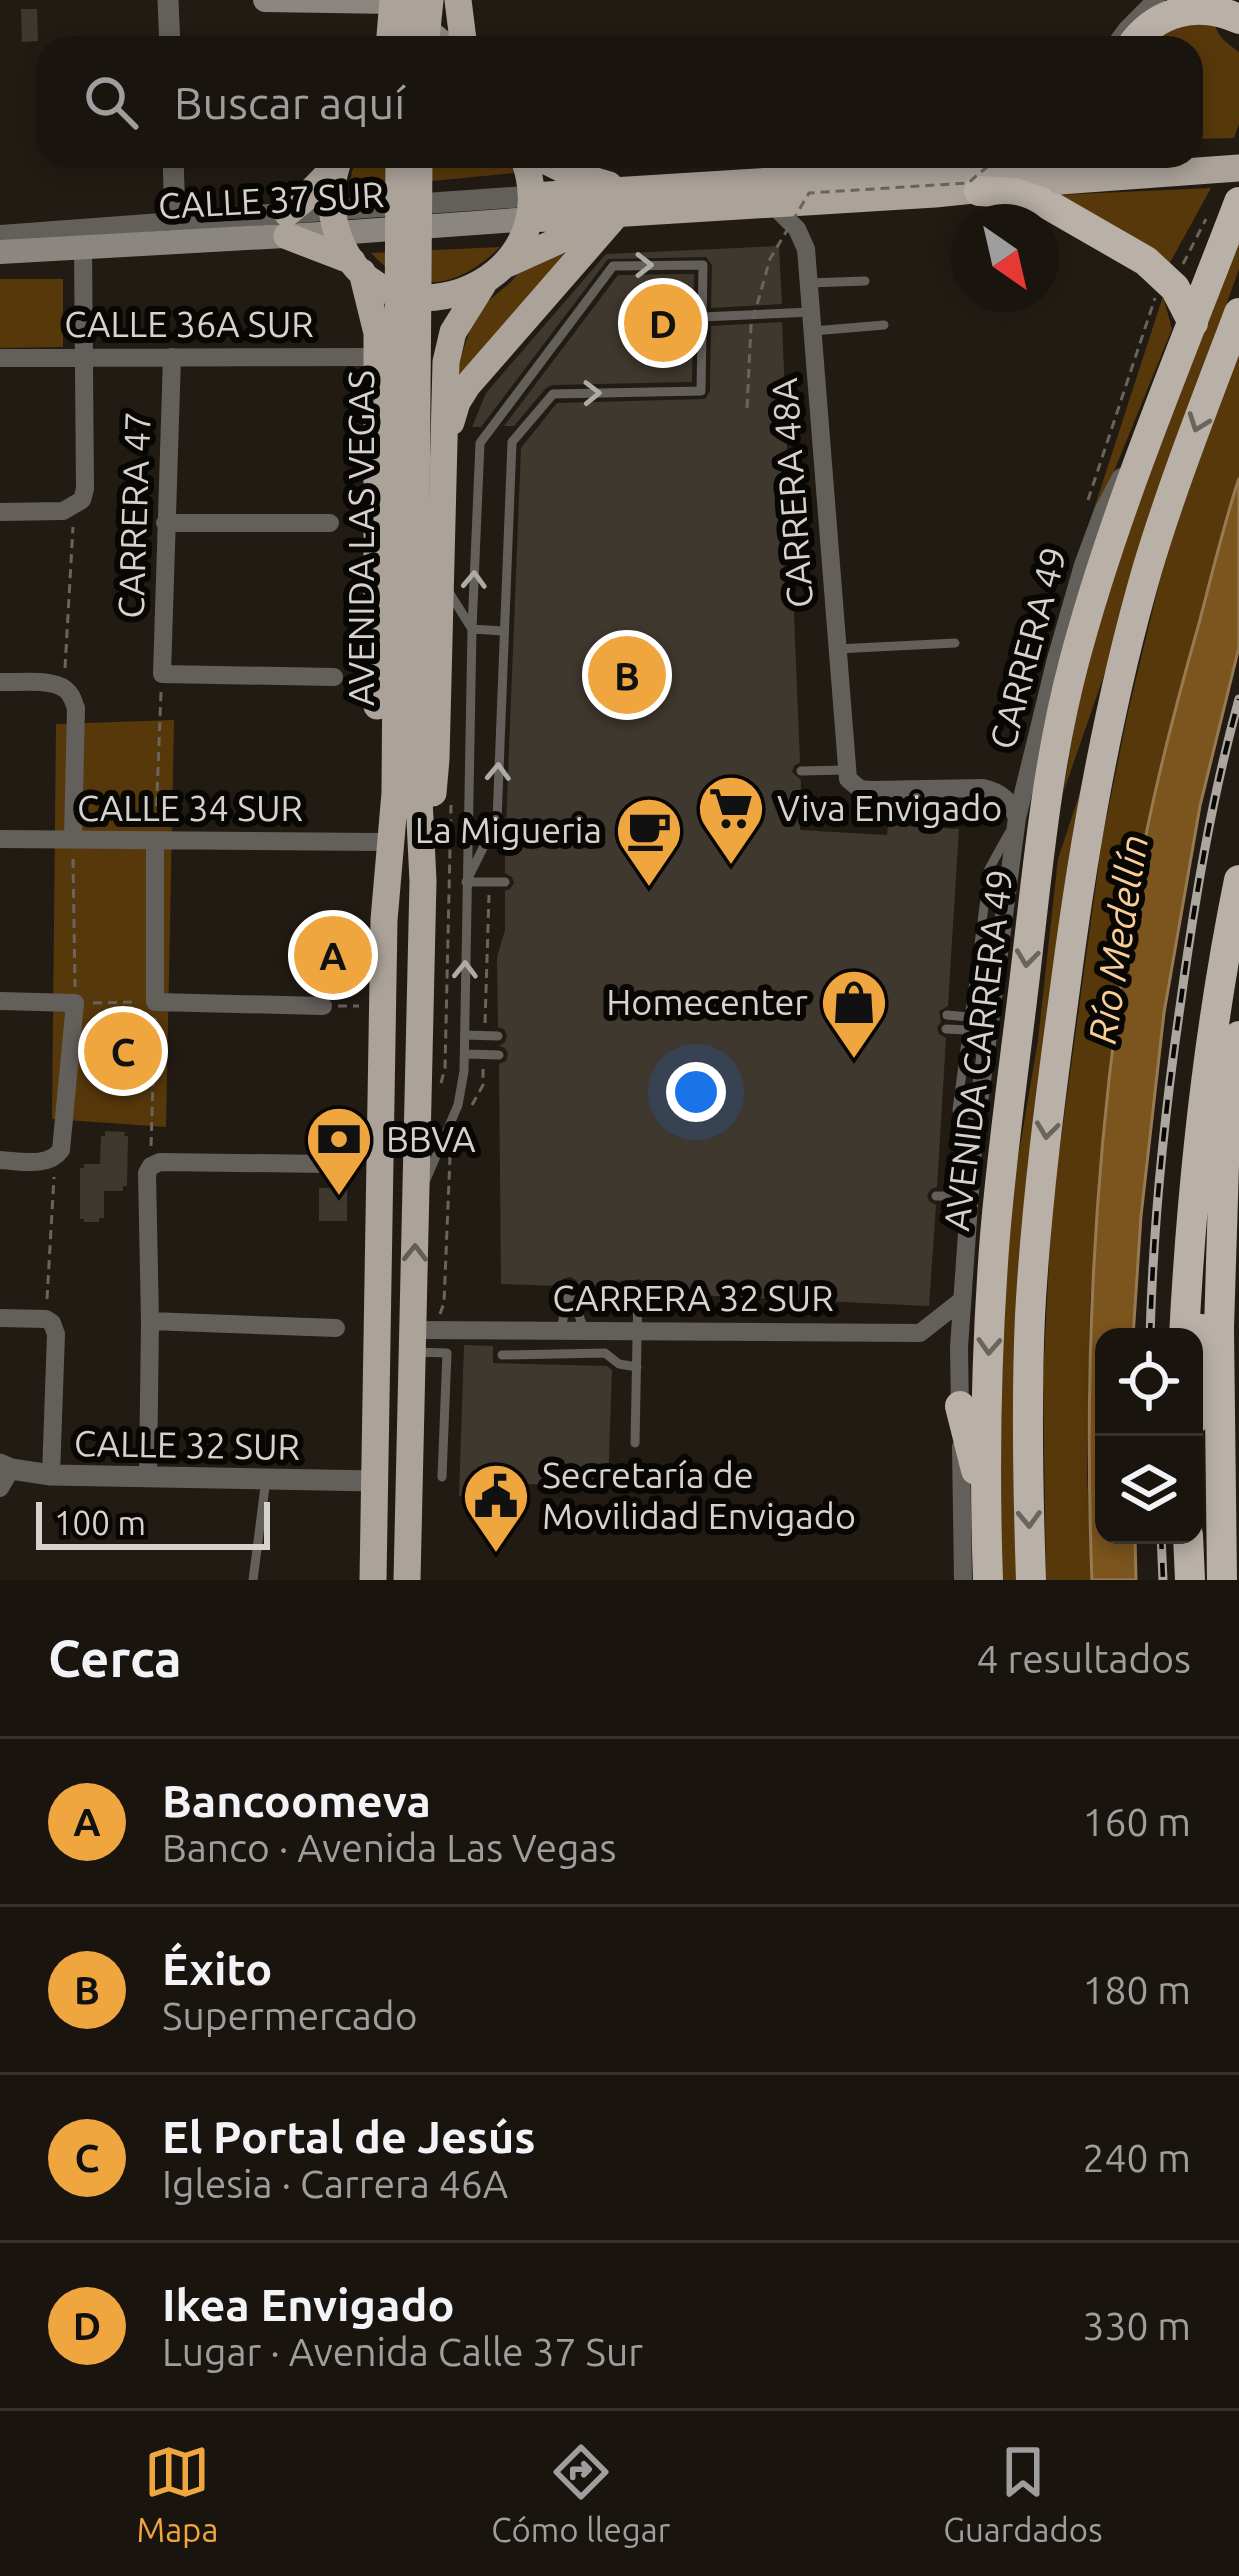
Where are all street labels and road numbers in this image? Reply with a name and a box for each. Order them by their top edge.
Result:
street label: CALLE 37 SUR [157,173,385,226]
street label: CALLE 36A SUR [64,303,314,344]
street label: AVENIDA LAS VEGAS [340,370,381,706]
street label: CARRERA 48A [763,376,820,609]
street label: CARRERA 47 [109,411,158,619]
street label: CARRERA 49 [981,543,1074,753]
street label: CALLE 34 SUR [77,787,303,828]
street label: AVENIDA CARRERA 49 [935,867,1020,1233]
street label: CARRERA 32 SUR [552,1277,834,1318]
street label: CALLE 32 SUR [74,1422,300,1467]

